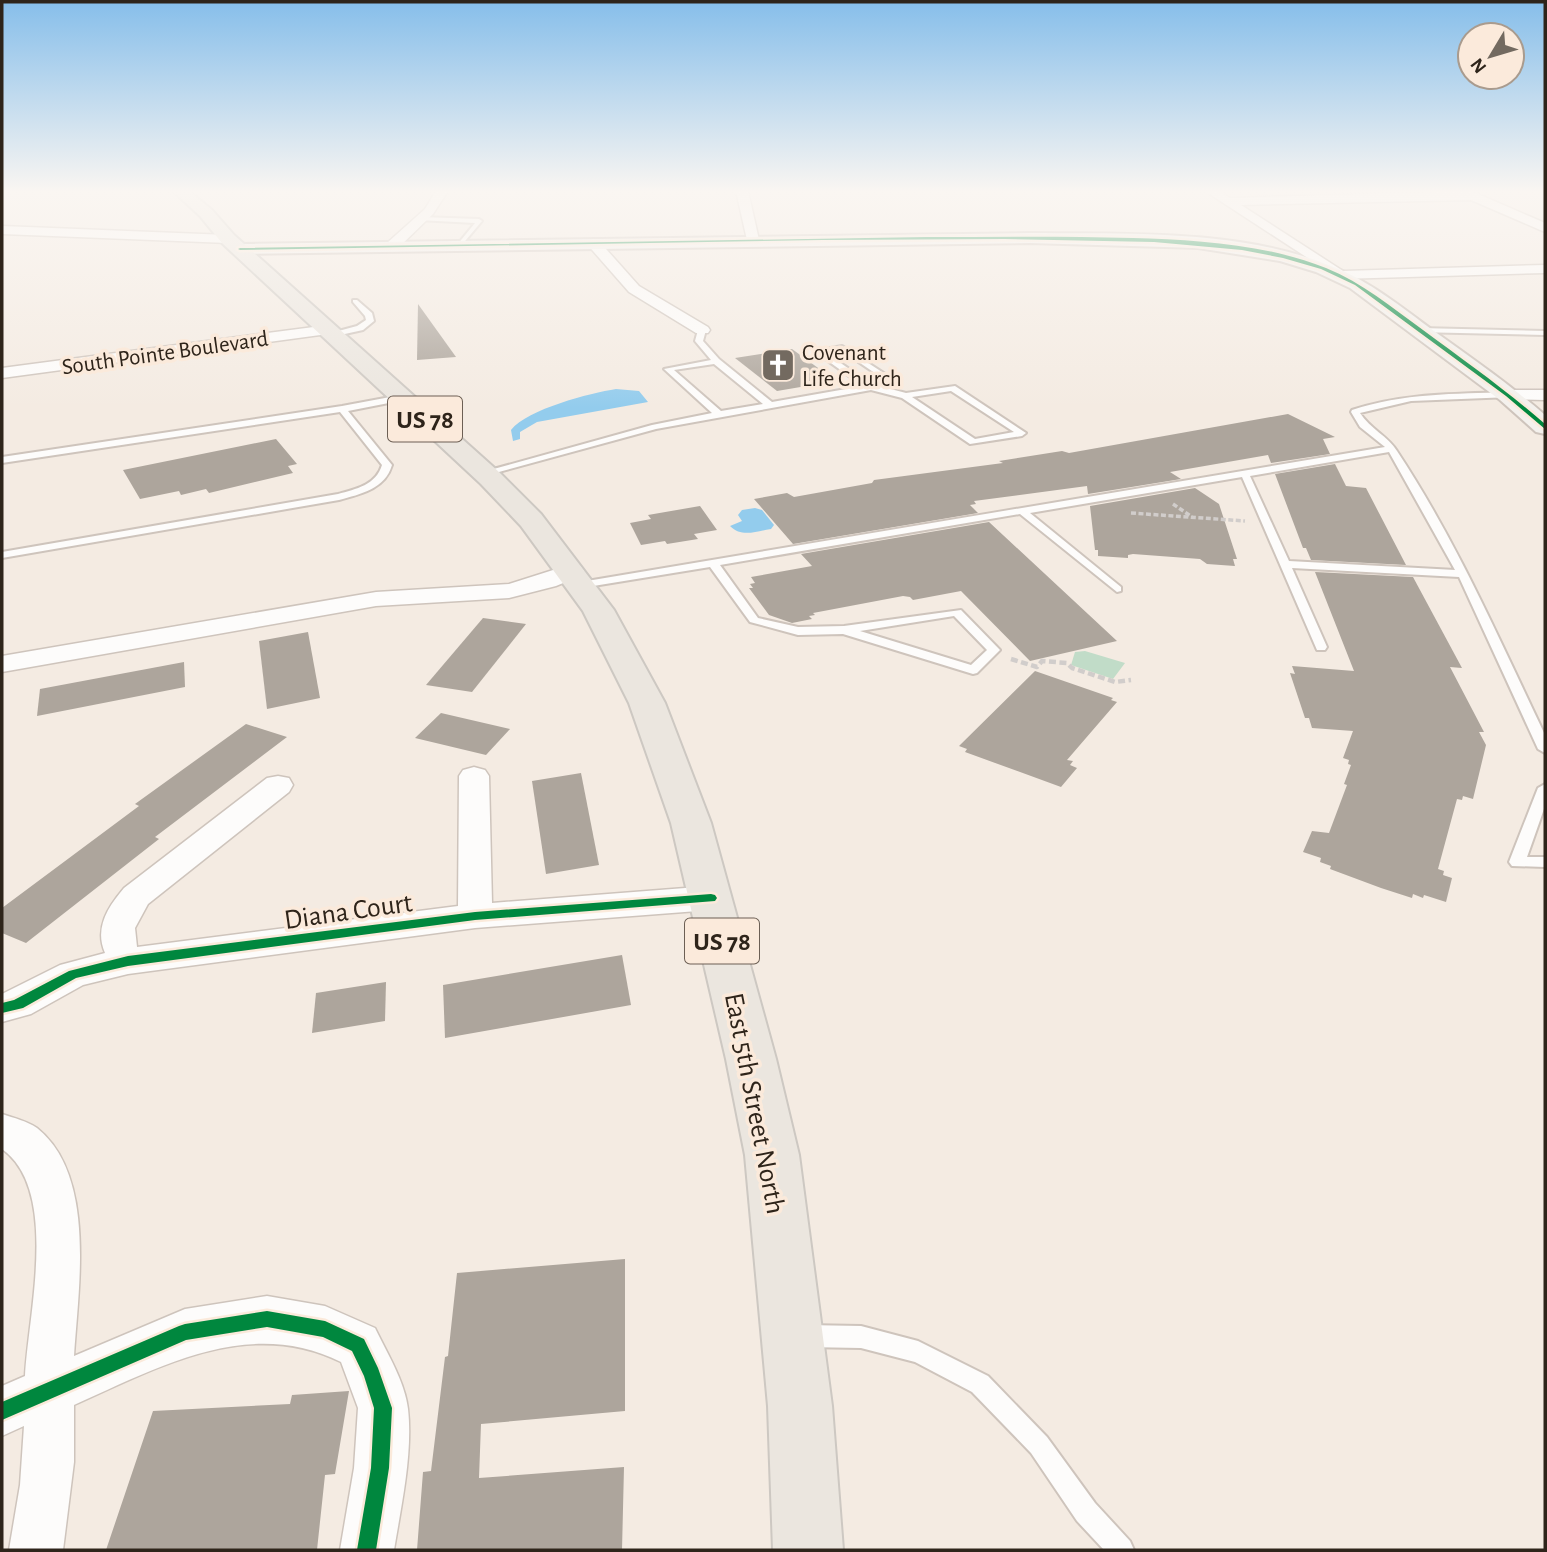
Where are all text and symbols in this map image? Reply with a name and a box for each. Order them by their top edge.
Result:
north arrow [1456,21,1526,91]
text: N [1467,54,1490,77]
street label: South Pointe Boulevard [61,328,270,379]
place label: Covenant Life Church [802,342,902,391]
church icon: Covenant Life Church [759,346,797,384]
road number: US 78 [388,396,462,442]
street label: Diana Court [282,889,414,935]
road number: US 78 [685,918,759,964]
street label: East 5th Street North [719,990,789,1216]

